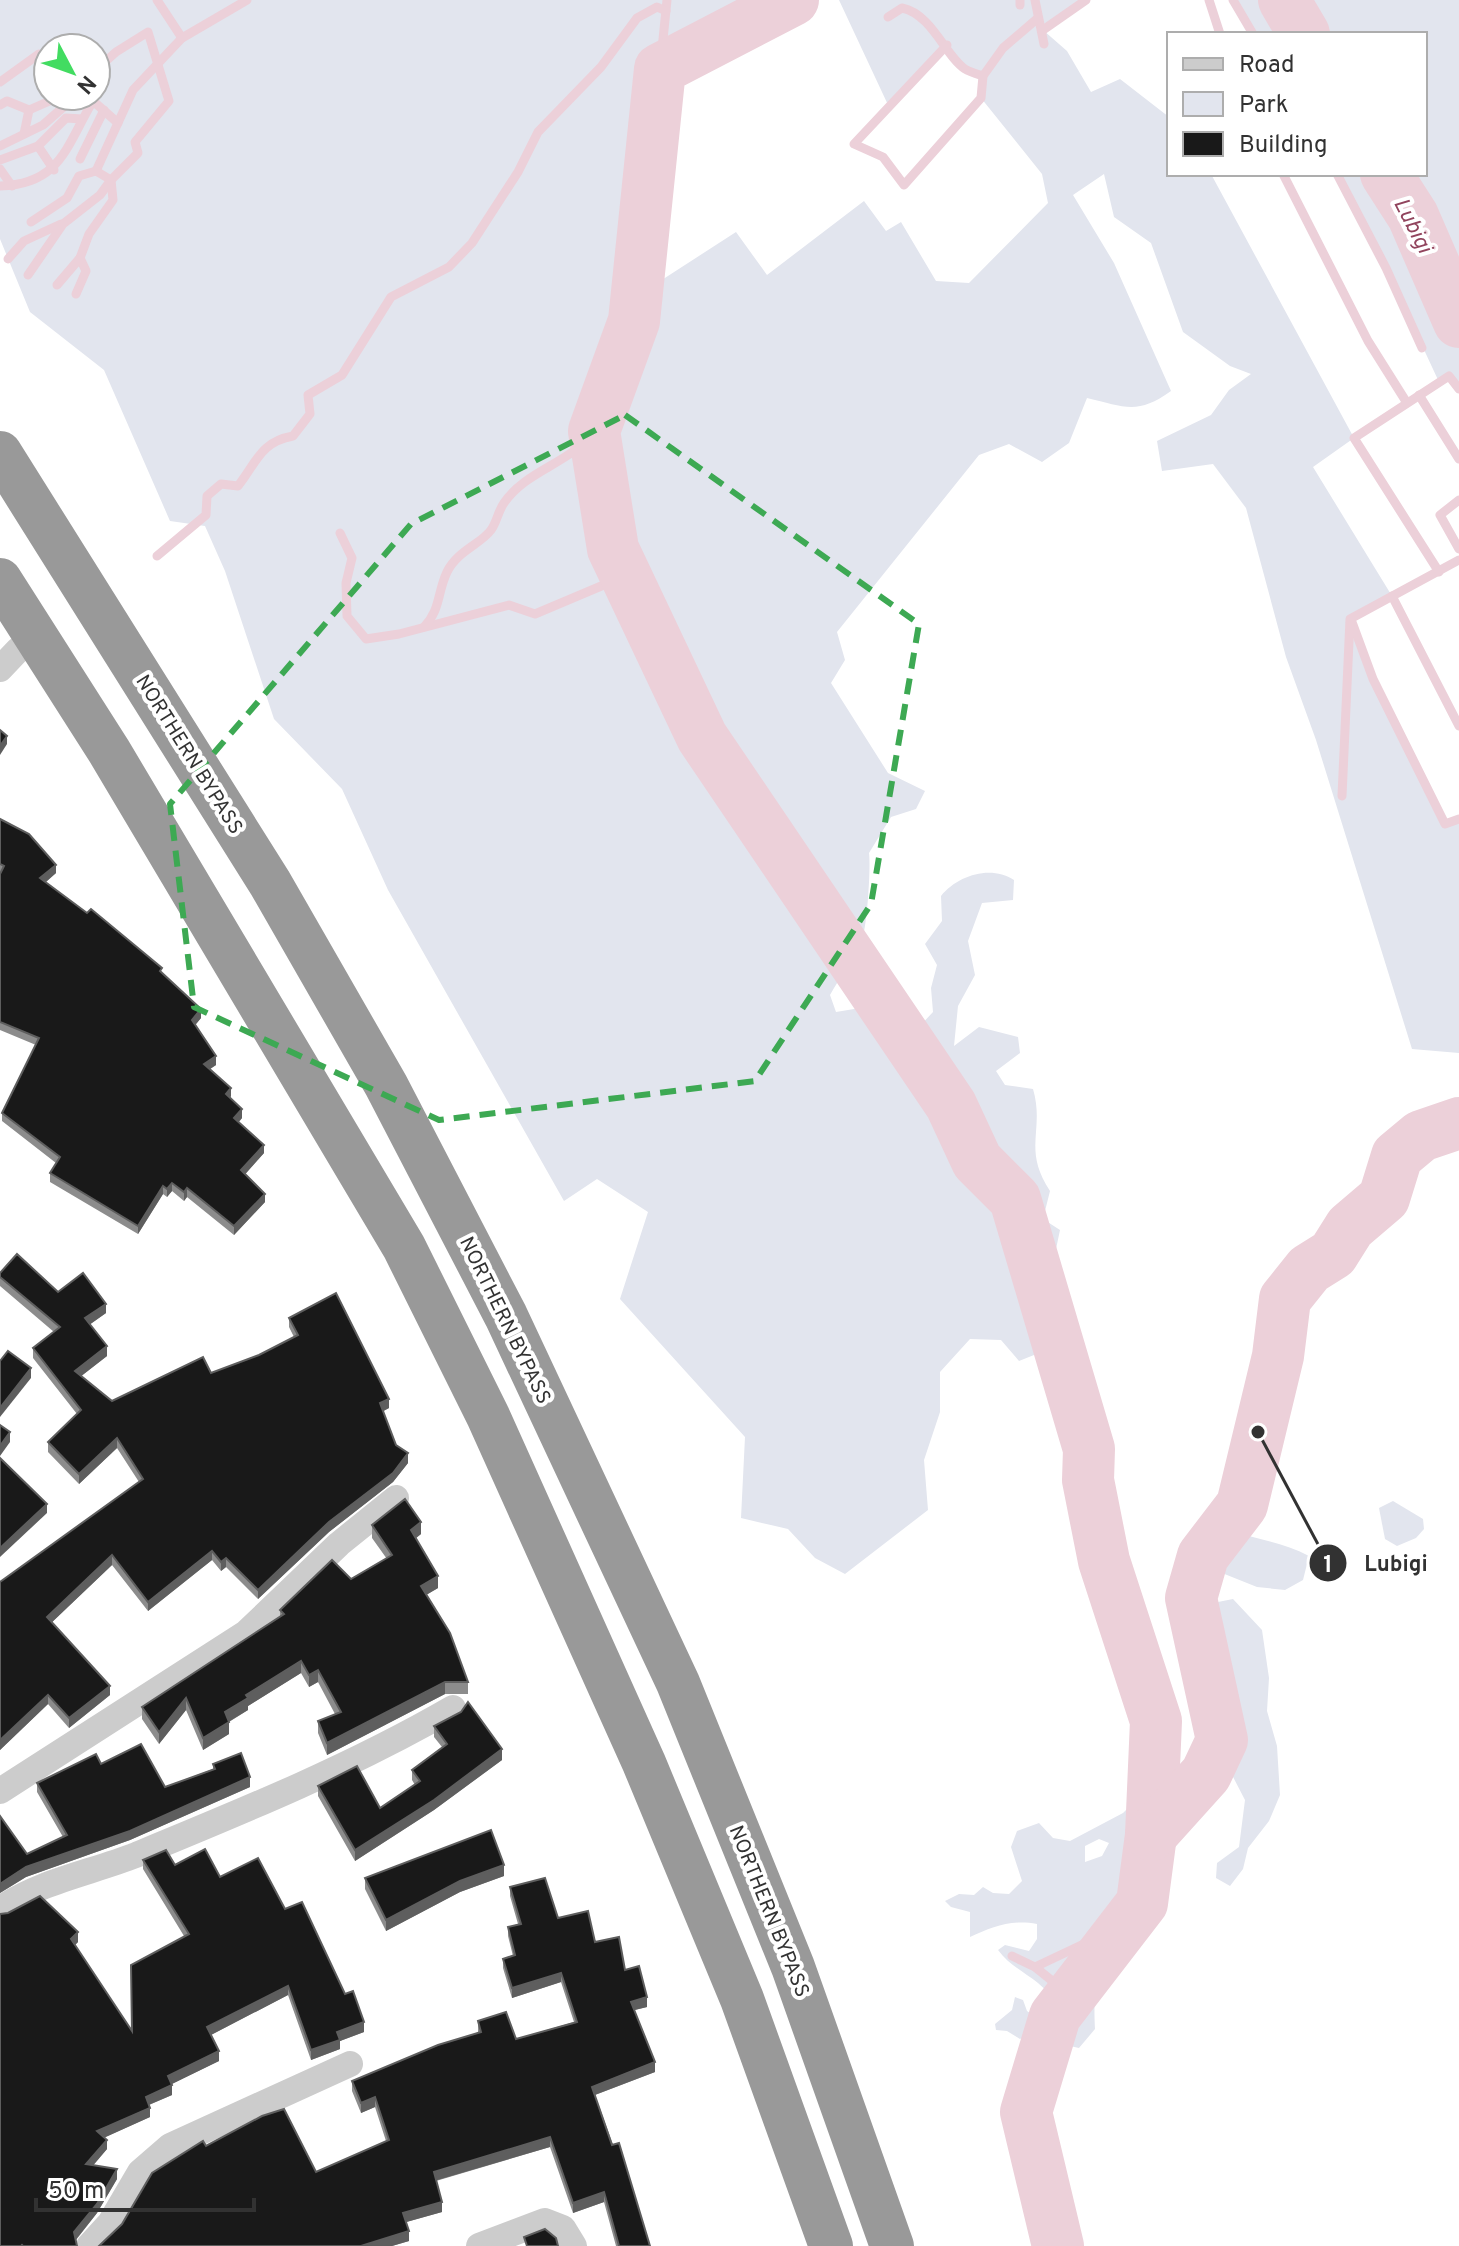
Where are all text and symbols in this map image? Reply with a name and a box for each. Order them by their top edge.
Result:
north arrow [32,32,112,112]
legend [1167,32,1427,176]
text: Road [1239,51,1295,81]
text: N [70,69,101,98]
text: Park [1239,91,1289,121]
text: Building [1239,131,1328,161]
water label: Lubigi [1386,194,1438,260]
street label: NORTHERN BYPASS [129,671,248,840]
street label: NORTHERN BYPASS [452,1233,556,1409]
callout: Lubigi [1308,1540,1443,1586]
text: 1 [1323,1551,1333,1581]
text: Lubigi [1364,1552,1428,1579]
street label: NORTHERN BYPASS [722,1822,814,2001]
scale bar [36,2162,254,2212]
text: 50 m [48,2177,104,2207]

